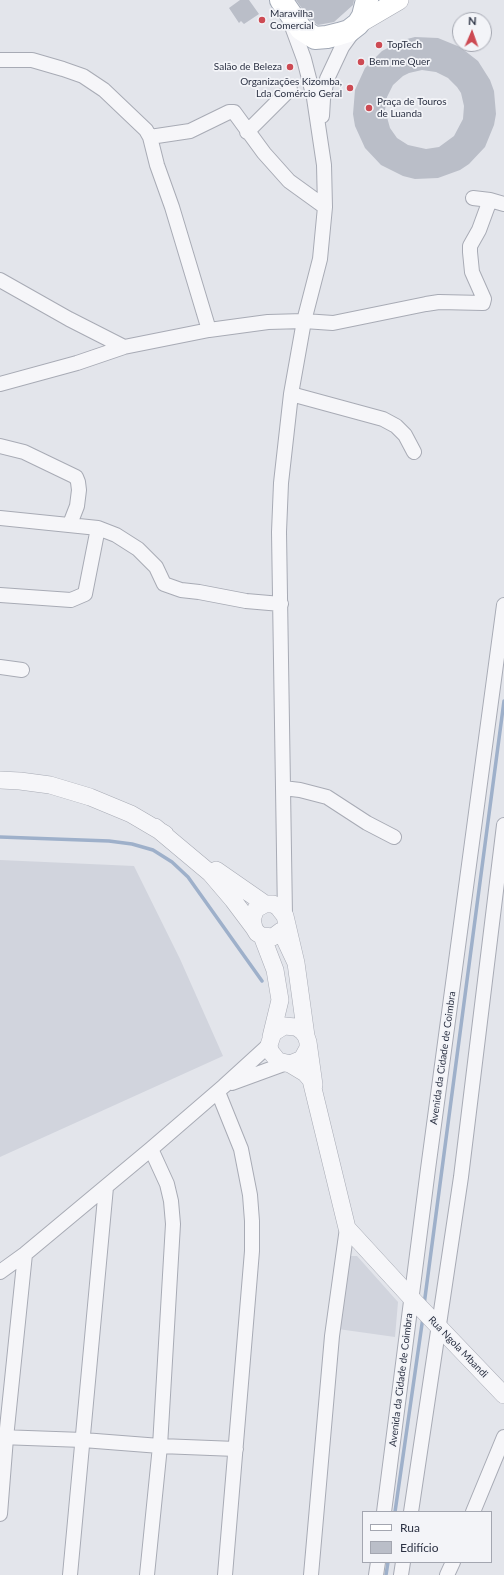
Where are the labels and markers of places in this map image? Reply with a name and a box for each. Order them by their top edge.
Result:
place label: Maravilha Comercial [270,8,314,32]
marker: Maravilha Comercial [257,15,267,25]
place label: TopTech [387,39,422,51]
marker: TopTech [374,40,384,50]
place label: Bem me Quer [369,56,430,68]
marker: Bem me Quer [356,57,366,67]
place label: Salão de Beleza [214,61,282,73]
marker: Salão de Beleza [285,62,295,72]
place label: Organizações Kizomba, Lda Comércio Geral [240,76,342,100]
marker: Organizações Kizomba, Lda Comércio Geral [345,83,355,93]
place label: Praça de Touros de Luanda [377,96,447,120]
marker: Praça de Touros de Luanda [364,103,374,113]

